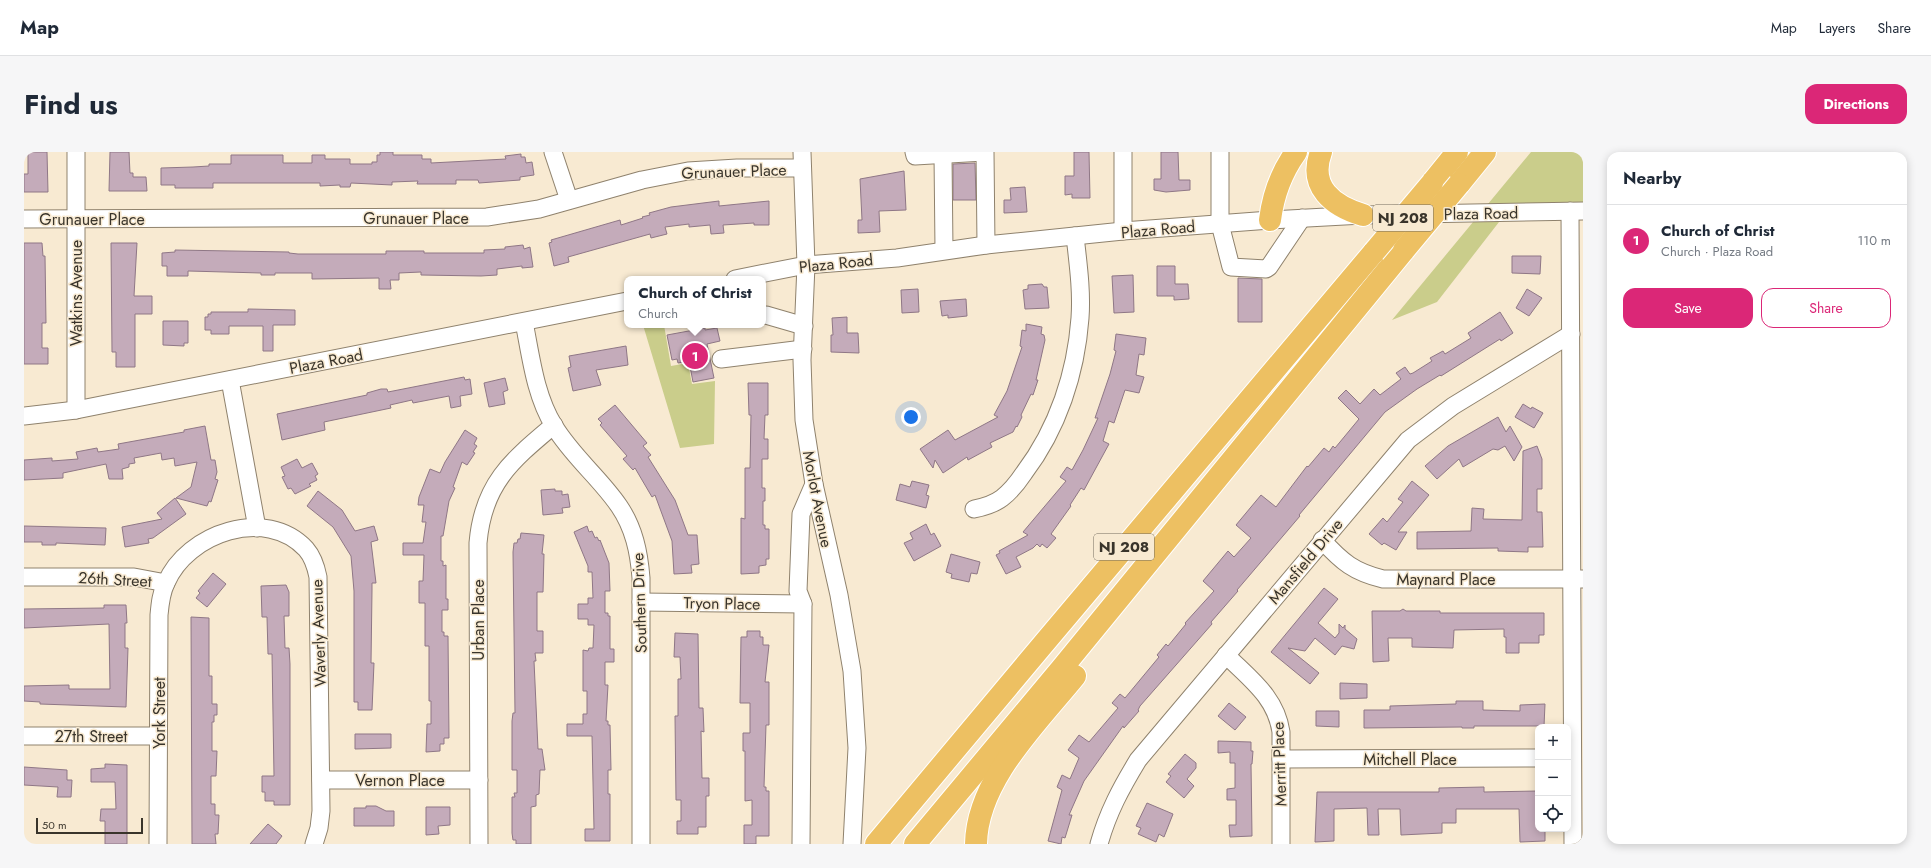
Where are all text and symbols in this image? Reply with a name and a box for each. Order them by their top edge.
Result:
text: Map [20,14,59,41]
text: Map [1771,18,1797,38]
text: Layers [1819,18,1855,38]
text: Share [1877,18,1911,38]
text: Find us [24,84,118,125]
button: Directions [1805,84,1907,124]
street label: Grunauer Place [681,158,787,185]
text: Nearby [1623,166,1681,190]
street label: Plaza Road [1444,201,1518,226]
road number: NJ 208 [1373,205,1433,231]
street label: Grunauer Place [363,207,469,230]
street label: Grunauer Place [39,208,145,231]
street label: Plaza Road [1120,215,1196,244]
text: Church of Christ [1661,220,1775,242]
text: 1 [1633,231,1639,250]
text: 110 m [1857,231,1891,250]
street label: Watkins Avenue [65,240,88,346]
text: Church · Plaza Road [1661,242,1773,261]
street label: Plaza Road [798,248,874,279]
popup [624,276,766,328]
text: Church of Christ [638,282,752,304]
button: Save [1623,288,1753,328]
button: Share [1761,288,1891,328]
text: Church [638,304,678,323]
pin: 1 [682,341,708,371]
street label: Plaza Road [287,343,365,380]
your location [901,407,921,427]
street label: Morlot Avenue [797,449,838,549]
street label: Mansfield Drive [1263,513,1348,609]
road number: NJ 208 [1094,534,1154,560]
street label: Southern Drive [626,552,653,654]
street label: 26th Street [78,566,152,593]
street label: Maynard Place [1396,568,1496,591]
street label: Waverly Avenue [305,579,332,687]
street label: Urban Place [467,579,490,661]
street label: Tryon Place [683,591,761,616]
street label: York Street [148,677,171,749]
street label: Merritt Place [1267,721,1292,807]
map controls [1535,724,1571,832]
button: + [1535,724,1571,760]
street label: 27th Street [55,725,128,748]
street label: Mitchell Place [1363,748,1457,771]
button: − [1535,760,1571,796]
street label: Vernon Place [355,769,445,792]
button: locate [1535,796,1571,832]
scale bar [36,816,143,835]
text: 50 m [42,817,67,833]

